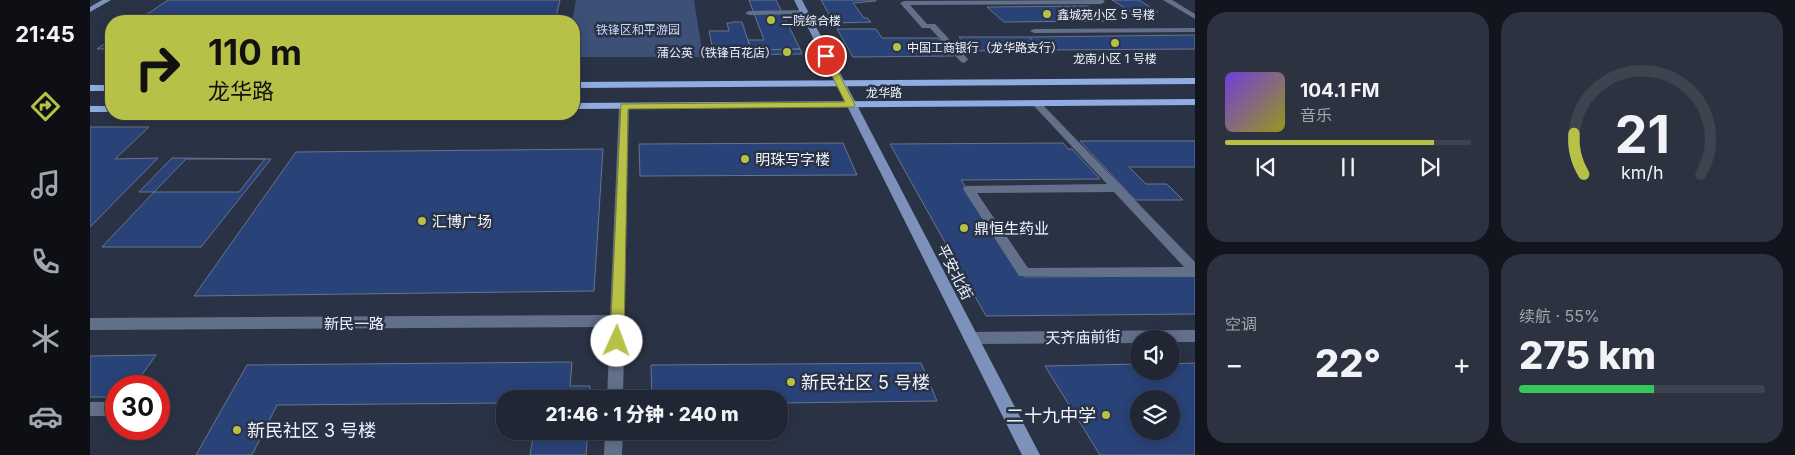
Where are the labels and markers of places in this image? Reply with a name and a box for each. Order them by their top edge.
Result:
place label: 鑫城苑小区 5 号楼 [1057,7,1155,22]
marker: 鑫城苑小区 5 号楼 [1041,8,1053,20]
place label: 二院综合楼 [781,13,841,28]
marker: 二院综合楼 [765,14,777,26]
pin [805,35,847,77]
marker: 龙南小区 1 号楼 [1109,37,1121,49]
place label: 中国工商银行（龙华路支行） [907,40,1063,55]
marker: 中国工商银行（龙华路支行） [891,41,903,53]
place label: 蒲公英（铁锋百花店） [657,45,777,60]
marker: 蒲公英（铁锋百花店） [781,46,793,58]
place label: 龙南小区 1 号楼 [1073,51,1157,66]
place label: 明珠写字楼 [755,150,830,169]
marker: 明珠写字楼 [739,153,751,165]
place label: 汇博广场 [432,212,492,231]
marker: 汇博广场 [416,215,428,227]
place label: 鼎恒生药业 [974,219,1049,238]
marker: 鼎恒生药业 [958,222,970,234]
place label: 新民社区 5 号楼 [801,372,930,393]
marker: 新民社区 5 号楼 [785,376,797,388]
place label: 二十九中学 [1006,405,1096,426]
marker: 二十九中学 [1100,409,1112,421]
place label: 新民社区 3 号楼 [247,420,376,441]
marker: 新民社区 3 号楼 [231,424,243,436]

